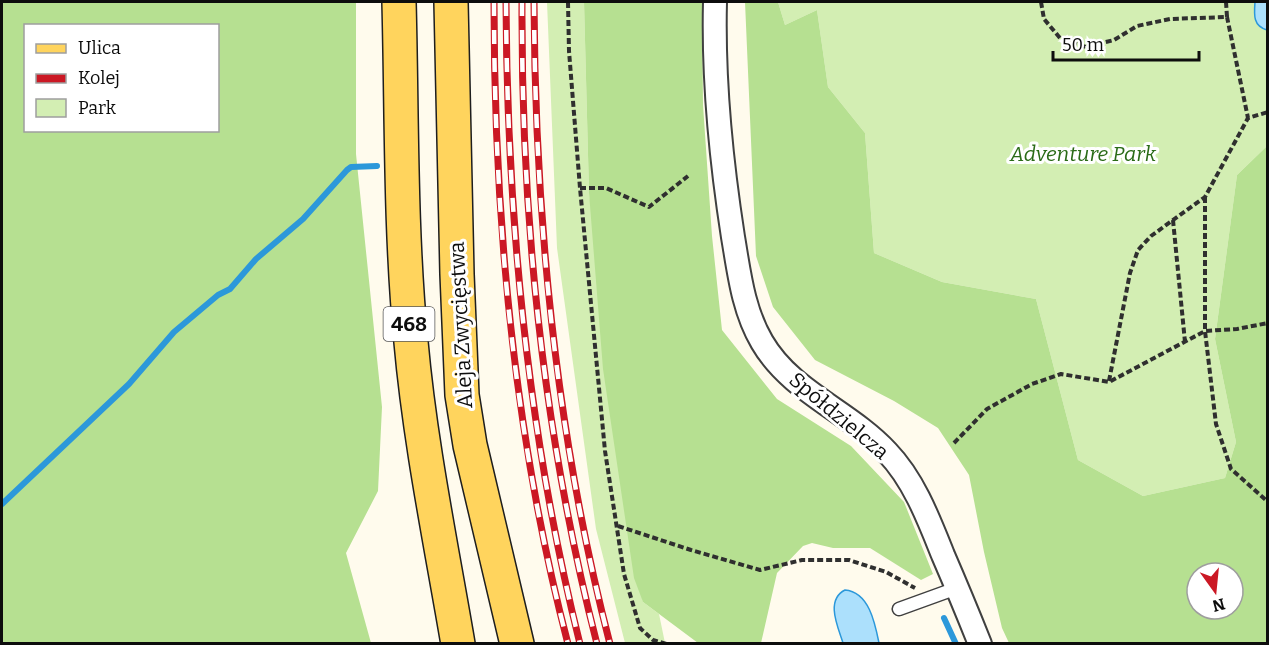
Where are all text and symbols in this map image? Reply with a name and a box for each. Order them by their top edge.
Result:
legend [24,24,219,132]
scale bar [1053,24,1198,62]
text: 50 m [1062,34,1104,56]
text: Ulica [78,37,121,59]
text: Kolej [78,67,120,89]
text: Park [78,97,117,119]
park label: Adventure Park [1009,141,1157,167]
street label: Aleja Zwycięstwa [444,240,478,409]
road number: 468 [384,307,434,341]
street label: Spółdzielcza [784,367,895,466]
north arrow [1185,561,1245,621]
text: N [1210,594,1227,616]

